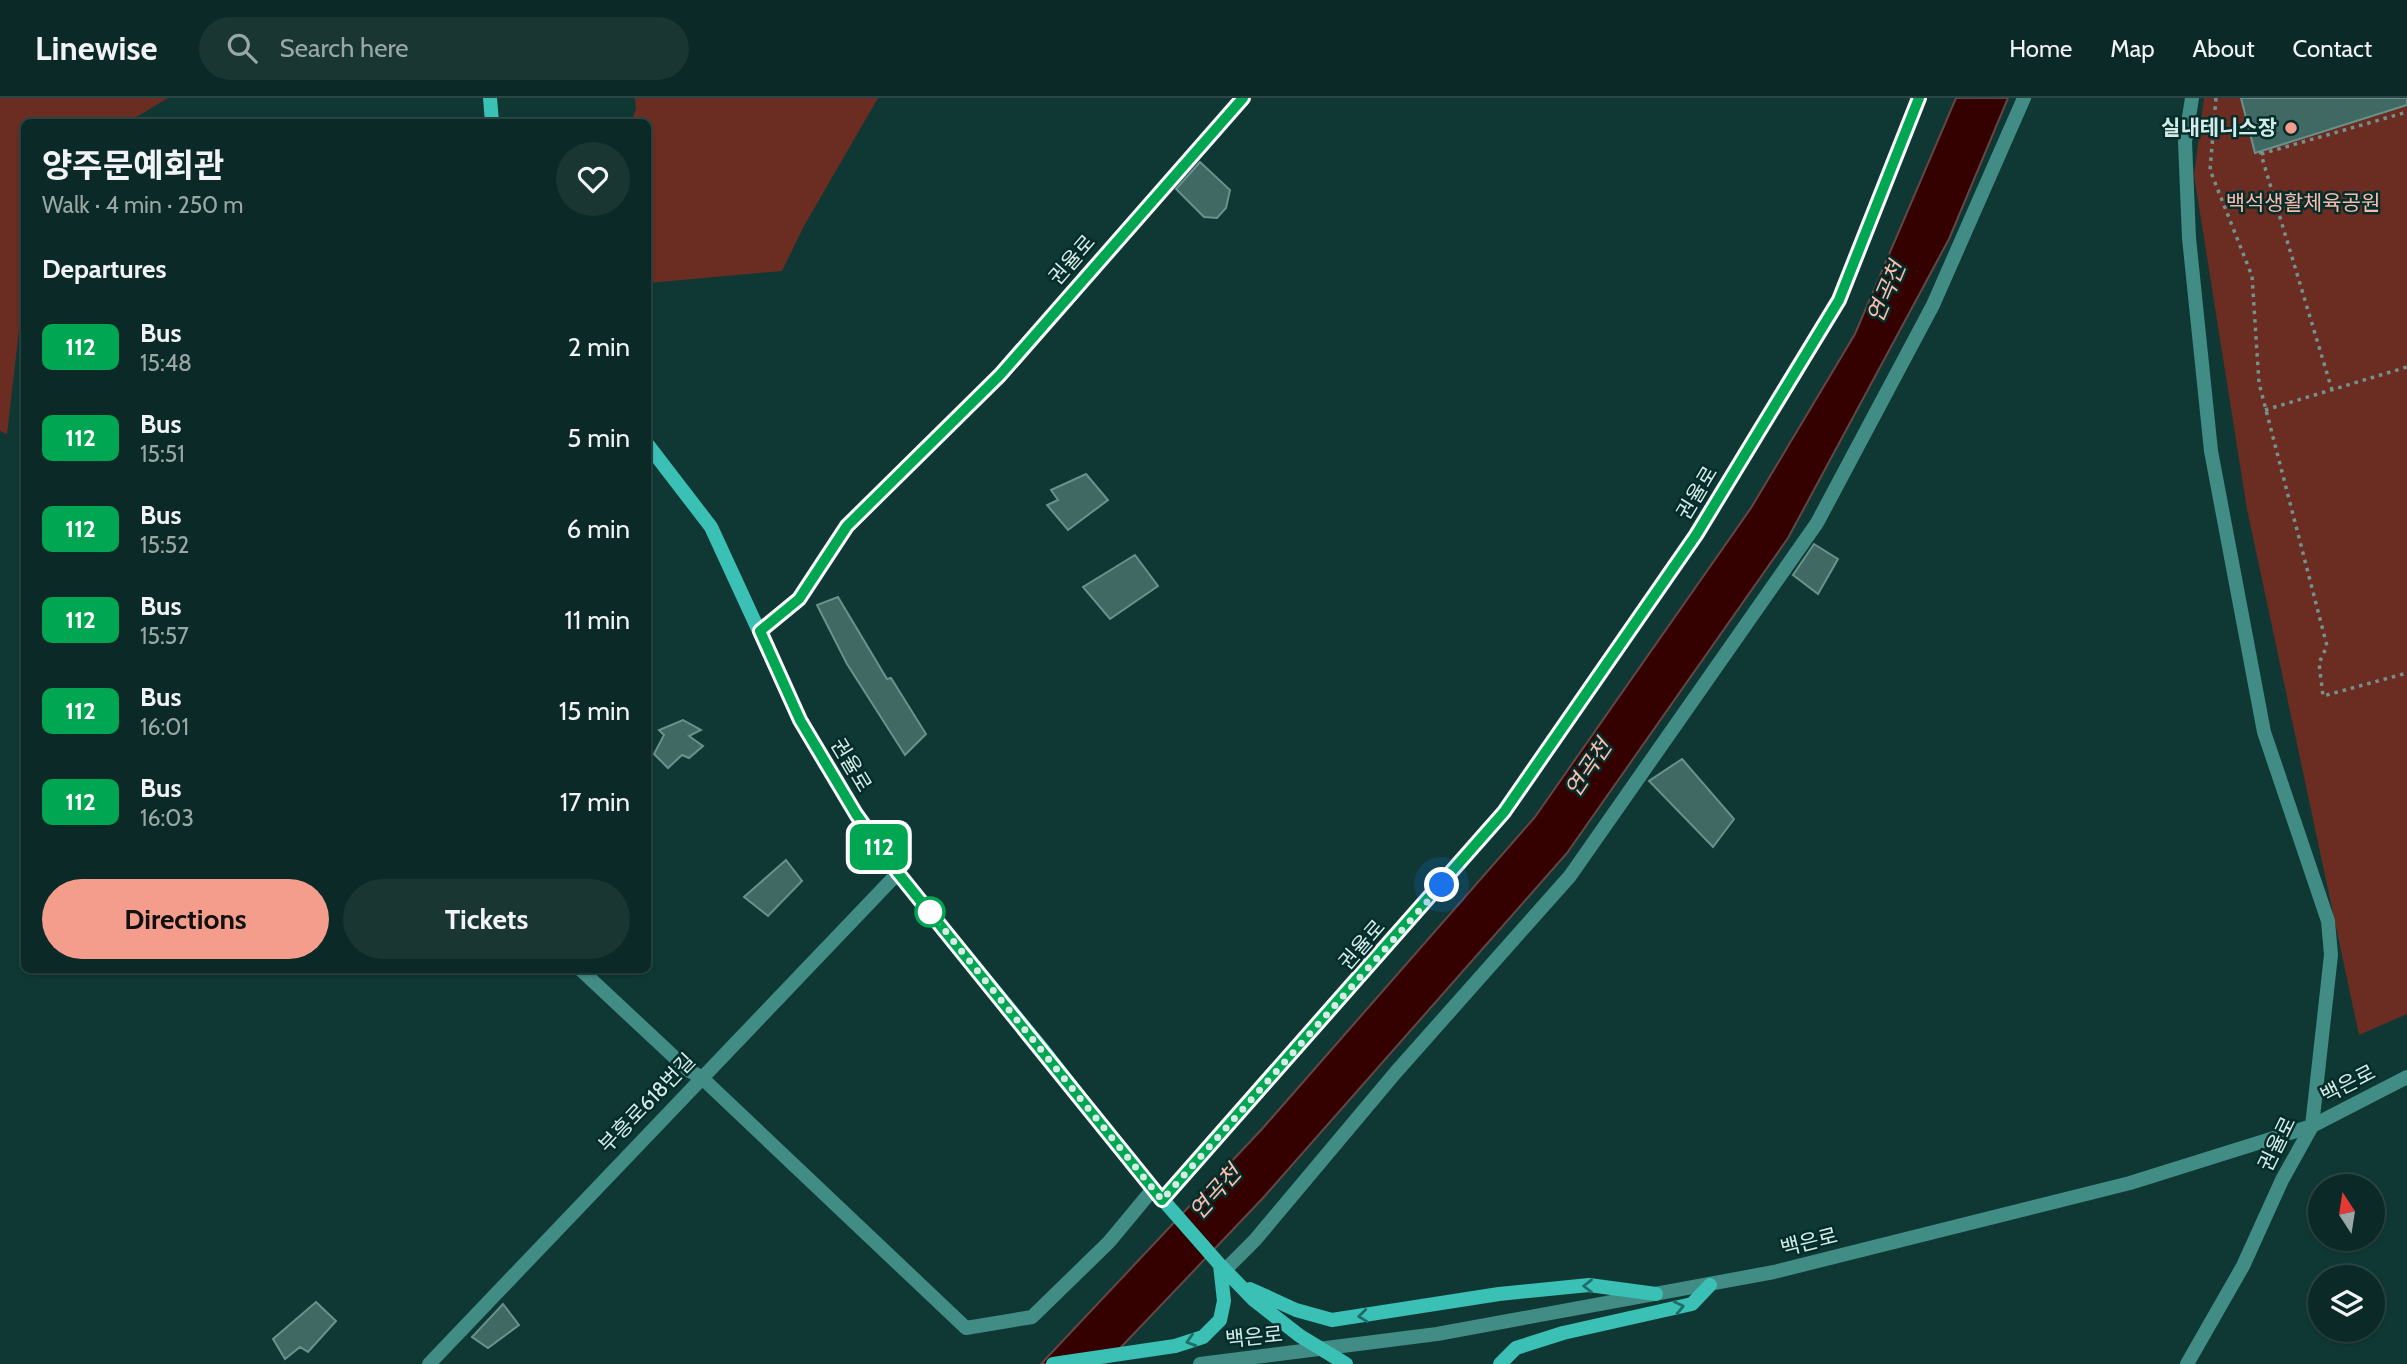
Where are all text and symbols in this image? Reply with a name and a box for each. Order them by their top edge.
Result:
search box [199,17,689,80]
text: Linewise [35,28,157,68]
icon: search [223,29,261,67]
text: Search here [279,32,409,64]
text: Home [2009,34,2072,63]
text: Map [2110,34,2155,63]
text: About [2193,34,2255,63]
text: Contact [2293,34,2372,63]
place label: 실내테니스장 [2161,115,2277,140]
marker: 실내테니스장 [2283,120,2299,136]
button: heart [556,142,630,216]
text: 양주문예회관 [42,145,224,185]
park label: 백석생활체육공원 [2226,190,2380,215]
text: Walk · 4 min · 250 m [42,191,244,219]
street label: 권율로 [1043,230,1100,290]
text: Departures [42,253,166,285]
water label: 연곡천 [1861,255,1912,327]
text: Bus [140,317,181,349]
text: 2 min [568,331,630,363]
text: 112 [65,332,96,361]
text: 15:48 [140,349,192,377]
text: Bus [140,408,181,440]
text: 5 min [567,422,630,454]
text: 112 [65,423,96,452]
text: 15:51 [140,440,185,468]
street label: 권율로 [1671,461,1722,524]
text: Bus [140,499,181,531]
text: 6 min [567,513,630,545]
text: 112 [65,514,96,543]
text: 15:52 [140,531,189,559]
text: Bus [140,590,181,622]
text: 11 min [564,604,630,636]
text: 112 [65,605,96,634]
text: 15:57 [140,622,189,650]
text: Bus [140,681,181,713]
text: 15 min [559,695,630,727]
text: 112 [65,696,96,725]
text: 16:01 [140,713,189,741]
water label: 연곡천 [1559,732,1619,802]
street label: 권율로 [826,733,877,796]
text: Bus [140,772,181,804]
text: 17 min [560,786,630,818]
text: 112 [65,787,96,816]
text: 16:03 [140,804,194,832]
line badge: 112 [839,824,919,870]
text: 112 [864,832,894,861]
your location [1424,867,1459,902]
button: Directions [42,879,329,959]
button: Tickets [343,879,630,959]
unlabelled marker [915,897,945,927]
street label: 권율로 [1333,915,1390,975]
street label: 부흥로618번길 [593,1048,700,1157]
street label: 백은로 [2316,1059,2379,1108]
street label: 권율로 [2253,1112,2300,1175]
water label: 연곡천 [1183,1157,1249,1225]
north arrow [2308,1174,2385,1251]
map controls [2308,1174,2385,1342]
street label: 백은로 [1778,1222,1840,1261]
button: layers [2308,1265,2385,1342]
one-way arrow [1582,1278,1593,1294]
one-way arrow [1673,1300,1685,1315]
one-way arrow [1357,1308,1369,1323]
street label: 백은로 [1224,1321,1284,1352]
one-way arrow [1185,1332,1197,1347]

